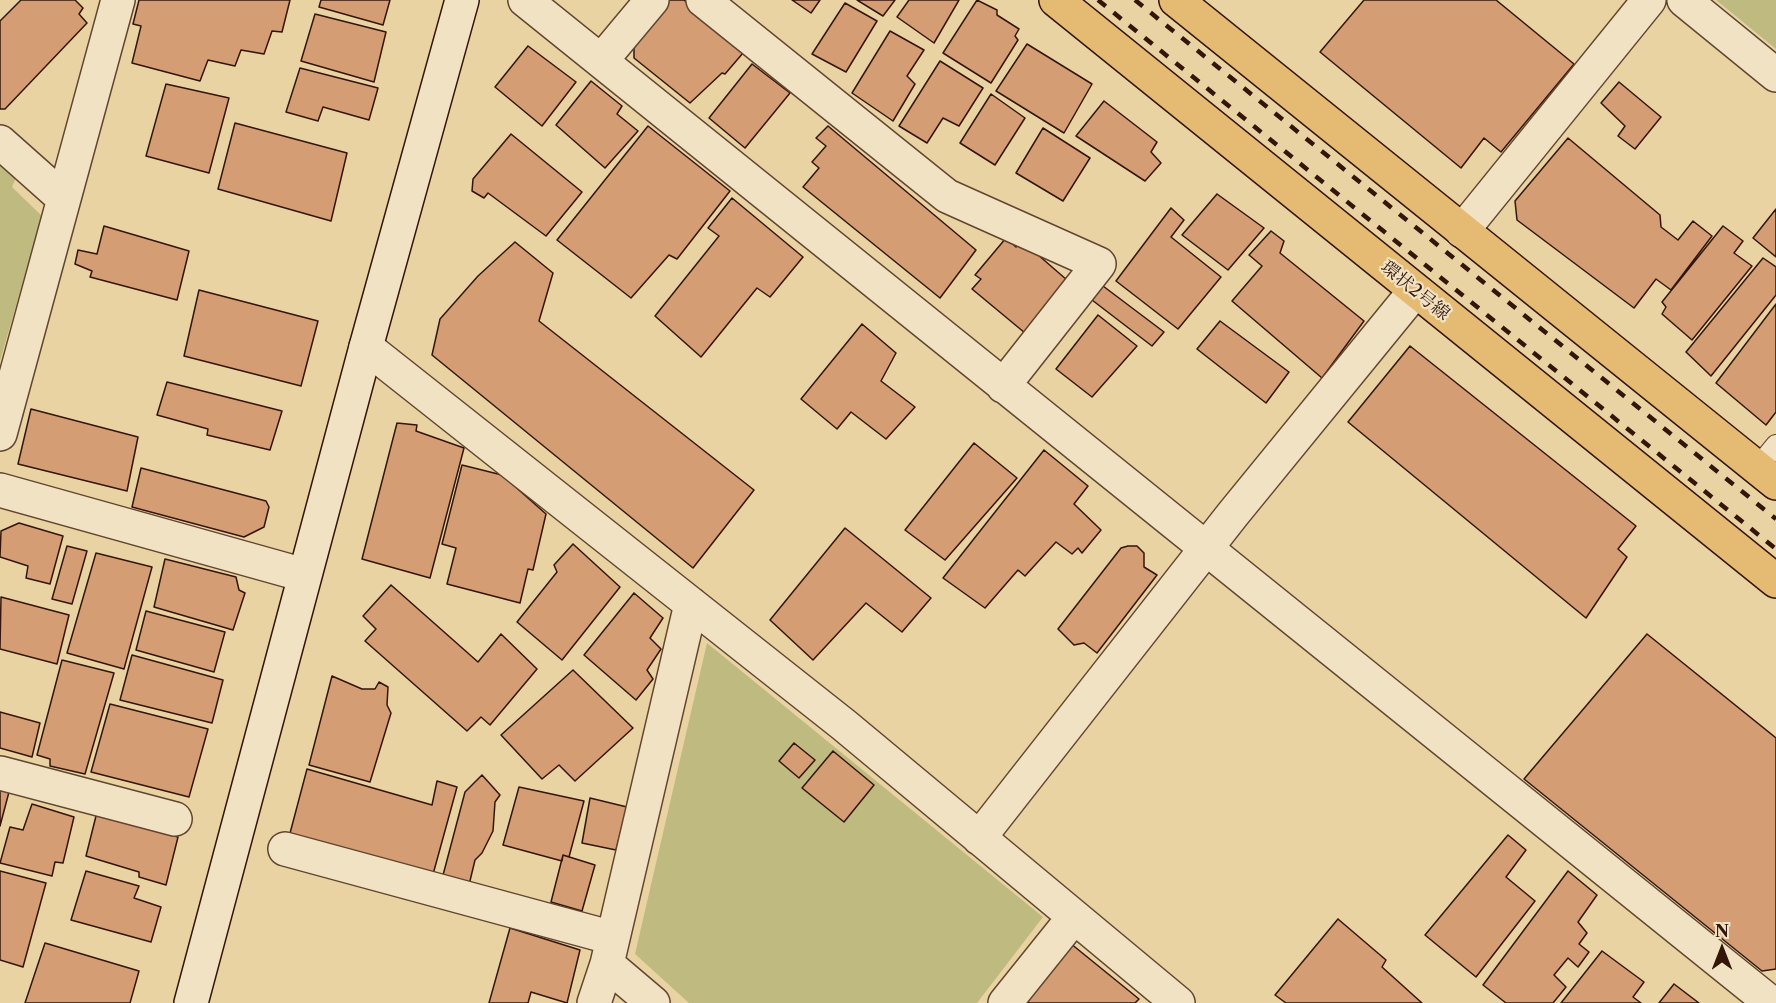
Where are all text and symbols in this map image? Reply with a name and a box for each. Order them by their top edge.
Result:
street label: 環状2号線 [1376,257,1454,325]
north arrow [1692,919,1752,979]
text: N [1715,921,1729,941]

